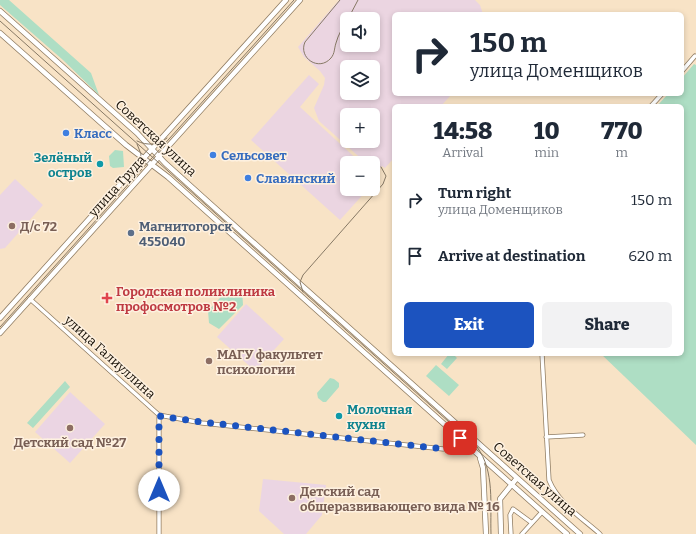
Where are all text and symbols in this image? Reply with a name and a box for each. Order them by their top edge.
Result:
map controls [340,12,380,196]
button: sound [340,12,380,52]
text: 150 m [470,26,547,59]
icon: right [404,28,456,80]
button: layers [340,60,380,100]
text: улица Доменщиков [470,60,643,82]
street label: Советская улица [112,97,200,179]
button: + [340,108,380,148]
text: 14:58 [433,117,492,145]
text: 10 [534,117,560,145]
text: 770 [601,117,643,145]
place label: Класс [74,126,112,141]
marker: Класс [61,128,71,138]
text: Arrival [442,145,484,160]
text: min [534,145,559,160]
text: m [616,145,628,160]
place label: Сельсовет [221,148,287,163]
place label: Зелёный остров [34,150,92,180]
marker: Сельсовет [208,150,218,160]
street label: улица Труда [85,152,149,221]
button: − [340,156,380,196]
marker: Зелёный остров [95,159,105,169]
place label: Славянский [256,171,336,186]
marker: Славянский [243,173,253,183]
text: Turn right [438,184,511,202]
icon: right [404,189,426,211]
text: 150 m [631,191,672,209]
text: улица Доменщиков [438,202,563,217]
place label: Д/с 72 [20,219,57,234]
place label: Магнитогорск 455040 [139,219,232,249]
marker: Д/с 72 [7,221,17,231]
marker: Магнитогорск 455040 [126,228,136,238]
icon: arrive [404,245,426,267]
text: Arrive at destination [438,247,585,265]
text: 620 m [628,247,672,265]
place label: Городская поликлиника профосмотров №2 [116,284,276,314]
marker: Городская поликлиника профосмотров №2 [101,292,113,304]
button: Exit [404,302,534,348]
button: Share [542,302,672,348]
street label: улица Галиуллина [61,312,159,402]
place label: МАГУ факультет психологии [217,347,323,377]
marker: МАГУ факультет психологии [204,356,214,366]
place label: Молочная кухня [347,402,413,432]
marker: Молочная кухня [334,411,344,421]
pin [443,421,477,455]
marker: Детский сад №27 [65,423,75,433]
icon: arrive [449,427,471,449]
place label: Детский сад №27 [14,435,126,450]
street label: Советская улица [490,439,580,519]
position arrow [138,469,180,511]
place label: Детский сад общеразвивающего вида № 16 [300,484,500,514]
marker: Детский сад общеразвивающего вида № 16 [287,493,297,503]

